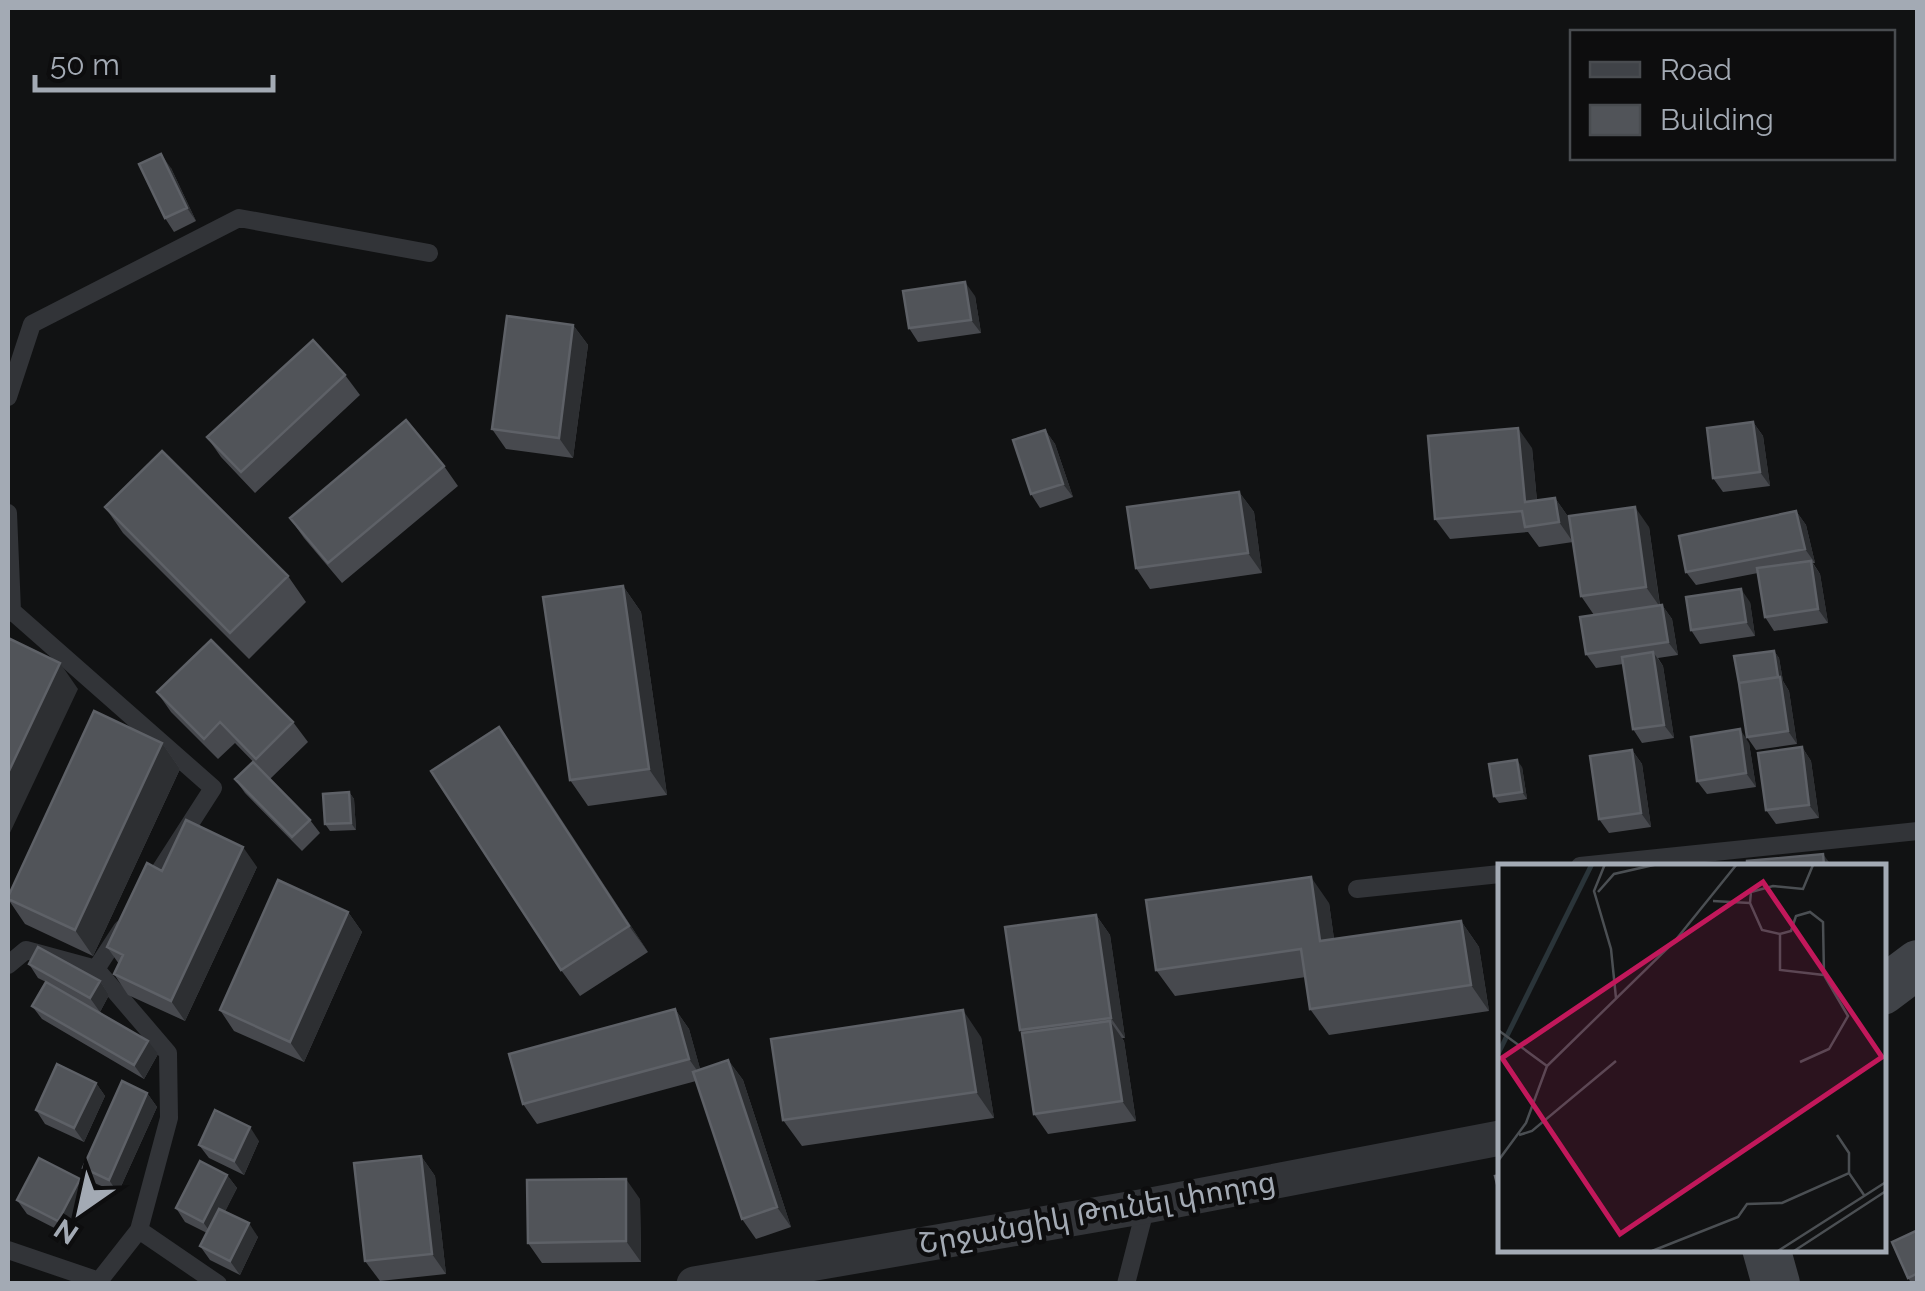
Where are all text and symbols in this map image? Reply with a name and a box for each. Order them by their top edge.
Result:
scale bar [35,30,272,92]
legend [1570,30,1895,160]
text: 50 m [50,47,120,82]
text: Road [1660,52,1732,87]
text: Building [1660,102,1774,137]
inset map [1498,864,1885,1251]
north arrow [30,1161,130,1261]
street label: Շրջանցիկ Թունել փողոց [916,1163,1278,1261]
text: N [48,1212,84,1251]

